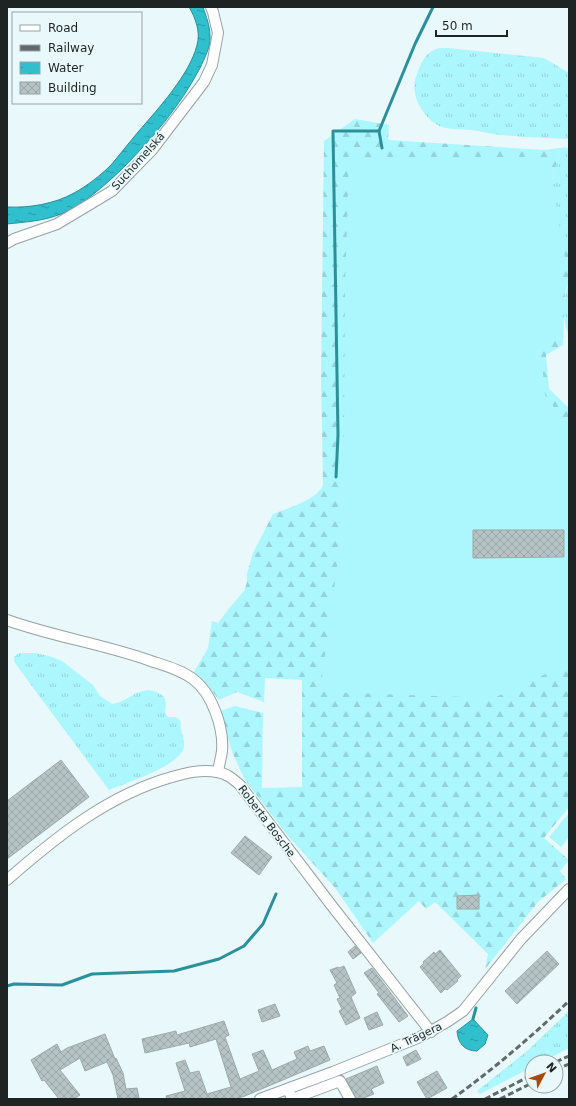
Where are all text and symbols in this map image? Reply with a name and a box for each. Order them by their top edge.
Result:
legend [12,12,142,104]
scale bar [436,12,507,38]
text: 50 m [442,19,473,33]
text: Road [48,21,78,35]
text: Railway [48,41,94,55]
text: Water [48,61,84,75]
text: Building [48,81,97,95]
street label: Suchomelská [109,130,168,193]
street label: Roberta Bosche [235,783,298,860]
street label: A. Trägera [388,1020,444,1055]
north arrow [524,1054,564,1094]
text: N [543,1060,559,1076]

